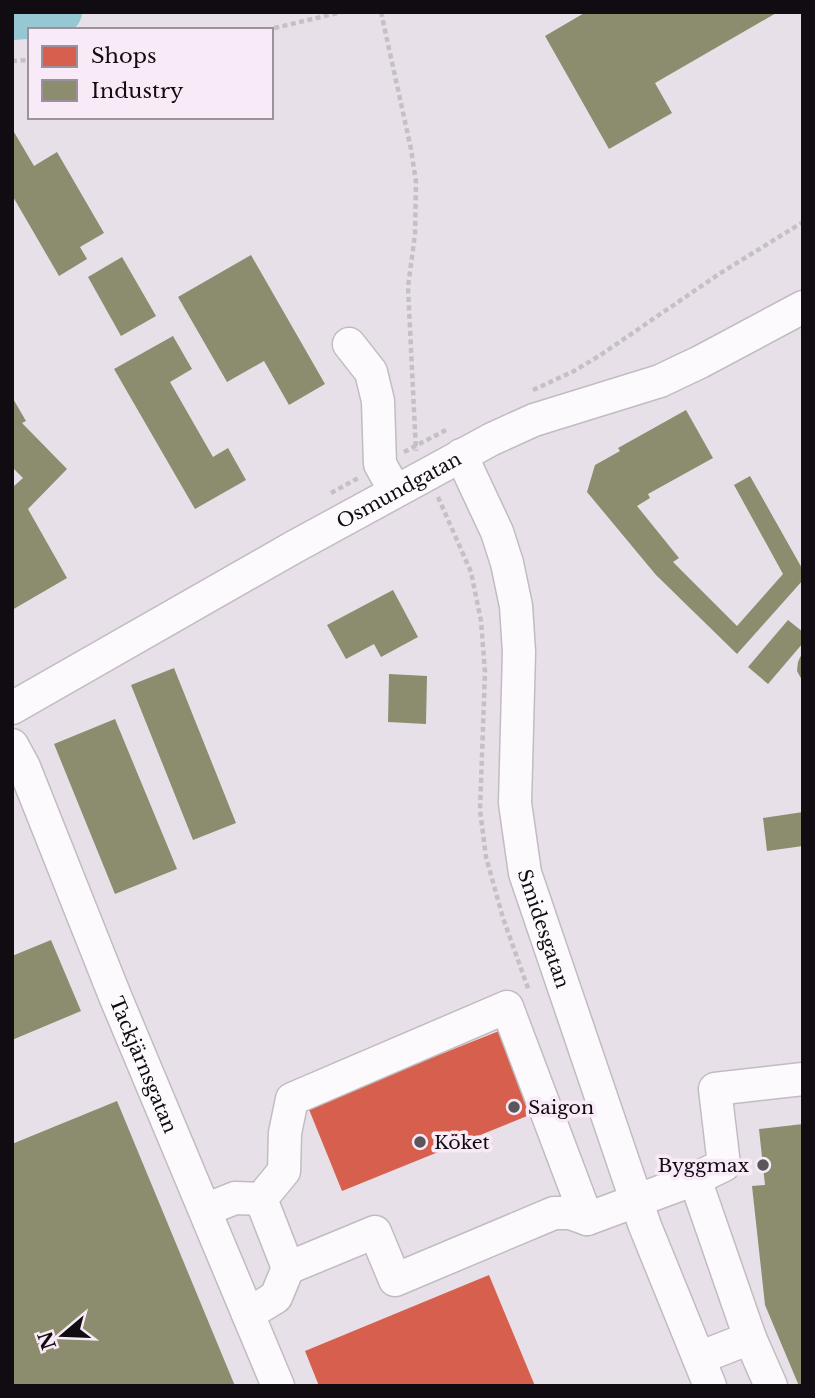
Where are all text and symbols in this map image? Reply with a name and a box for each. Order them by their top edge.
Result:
legend [28,28,273,119]
text: Shops [91,43,157,69]
text: Industry [91,78,184,104]
street label: Osmundgatan [333,447,465,533]
street label: Smidesgatan [513,866,575,991]
street label: Tackjärnsgatan [105,993,182,1136]
place label: Saigon [528,1096,594,1119]
marker: Saigon [506,1099,522,1115]
place label: Köket [434,1131,491,1154]
marker: Köket [412,1134,428,1150]
place label: Byggmax [658,1154,749,1177]
marker: Byggmax [755,1157,771,1173]
north arrow [28,1300,98,1370]
text: N [34,1328,61,1353]

